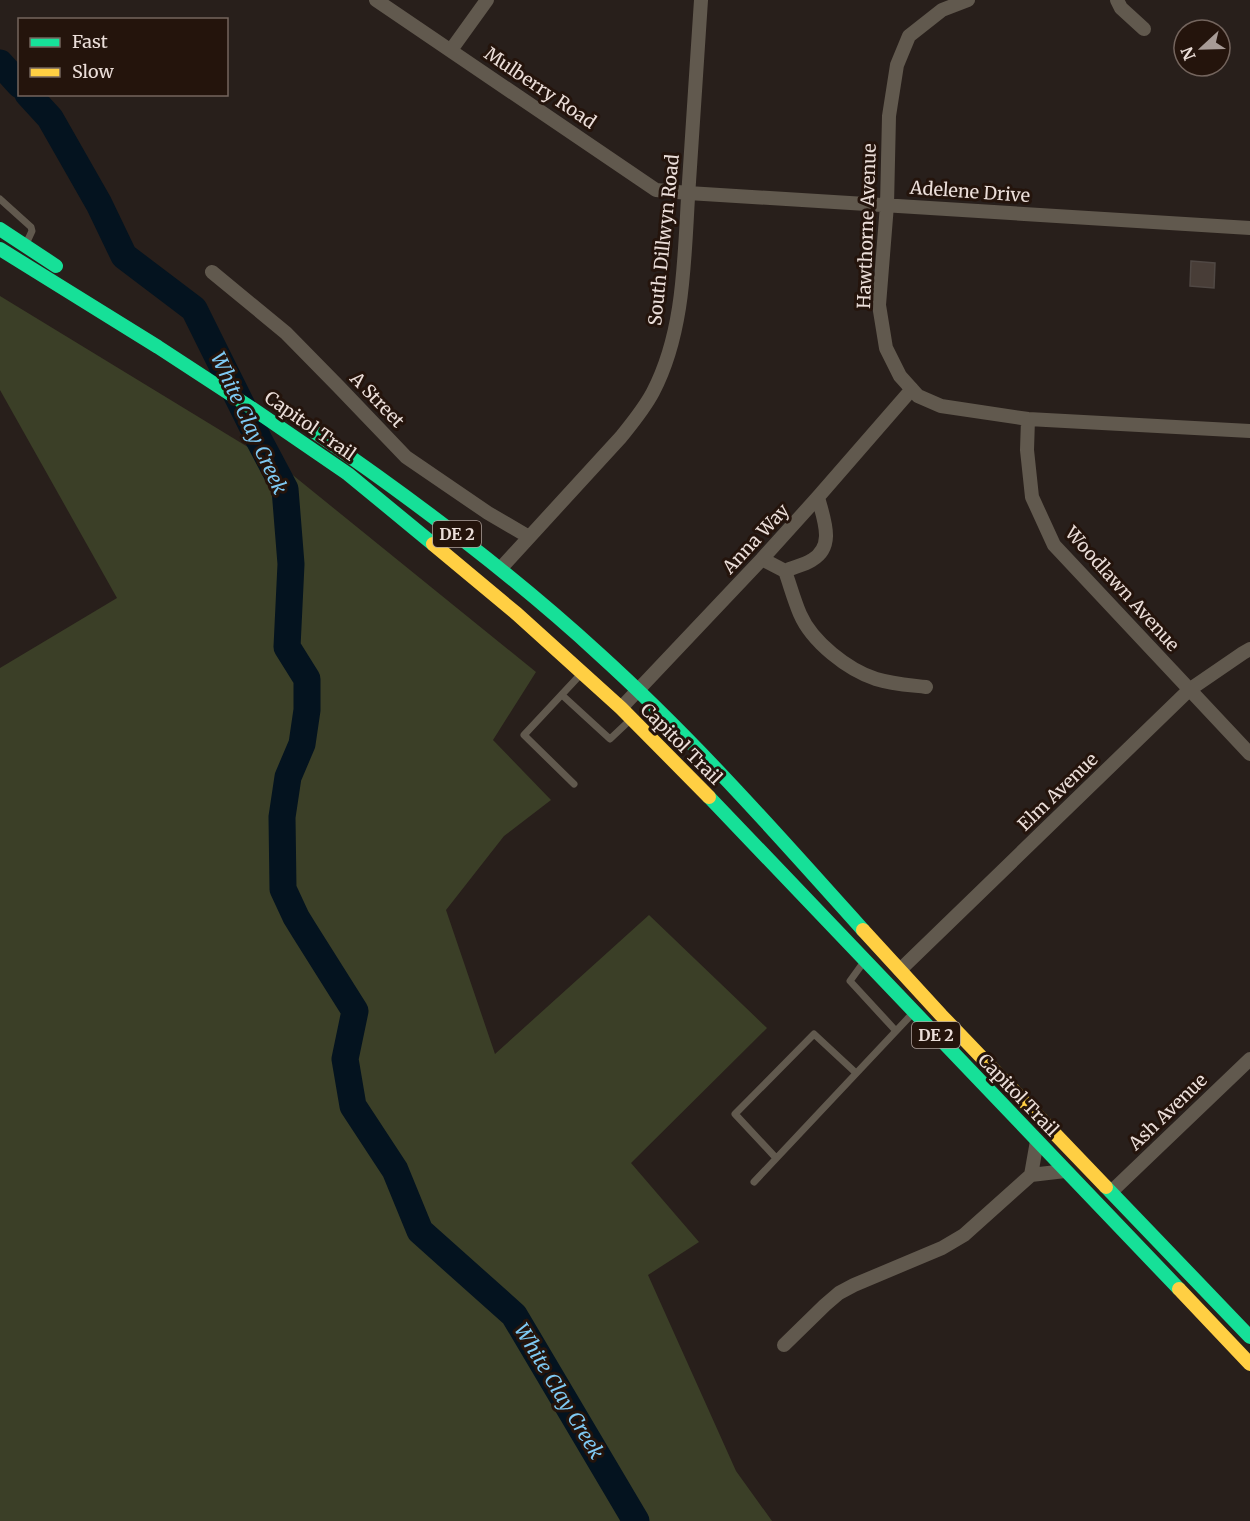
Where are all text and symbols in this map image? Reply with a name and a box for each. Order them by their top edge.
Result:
legend [18,18,228,96]
north arrow [1172,18,1232,78]
text: Fast [72,30,108,53]
street label: Mulberry Road [480,42,601,133]
text: N [1176,44,1200,63]
text: Slow [72,60,115,83]
street label: Hawthorne Avenue [852,143,881,309]
street label: South Dillwyn Road [643,153,684,327]
street label: Adelene Drive [908,176,1031,207]
water label: White Clay Creek [206,348,293,498]
street label: A Street [345,366,409,432]
street label: Capitol Trail [260,386,361,466]
street label: Anna Way [717,498,794,579]
road number: DE 2 [433,521,481,547]
street label: Woodlawn Avenue [1060,521,1184,656]
street label: Capitol Trail [636,698,727,790]
street label: Elm Avenue [1013,748,1103,836]
road number: DE 2 [912,1022,960,1048]
street label: Capitol Trail [973,1048,1064,1141]
street label: Ash Avenue [1123,1068,1212,1156]
water label: White Clay Creek [509,1318,610,1463]

